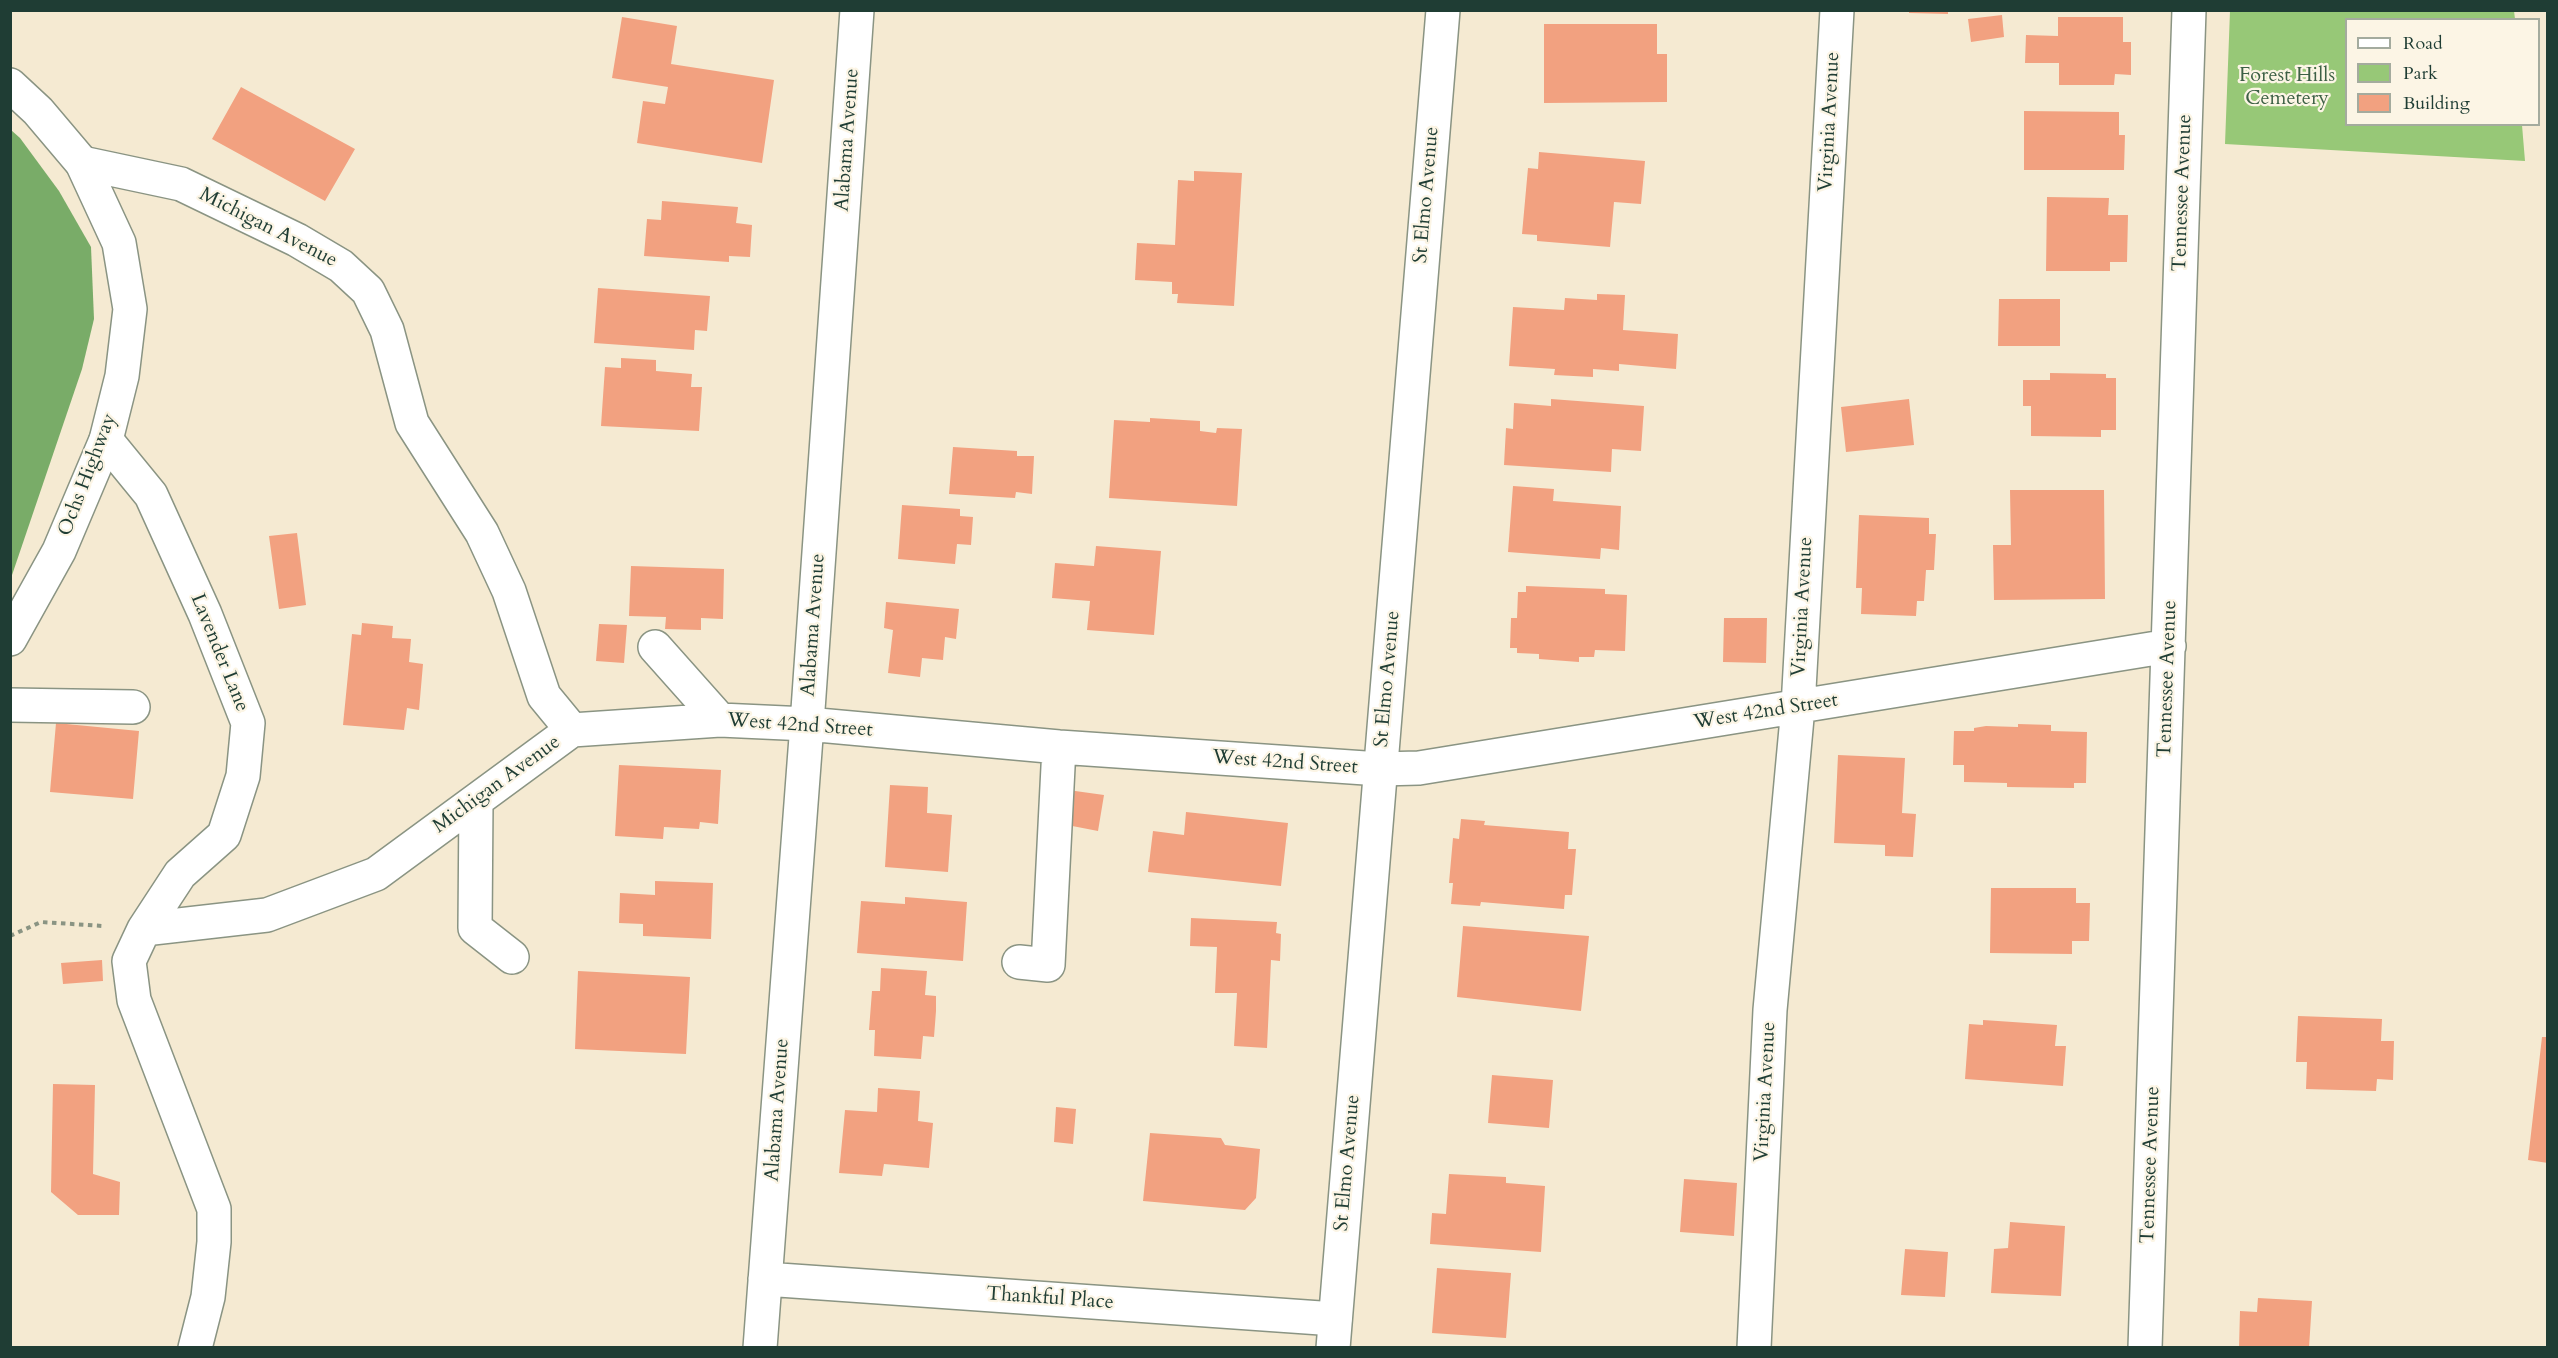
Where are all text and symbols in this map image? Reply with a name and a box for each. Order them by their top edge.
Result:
legend [2345,18,2540,126]
text: Road [2403,31,2443,56]
street label: Virginia Avenue [1814,51,1846,193]
text: Park [2403,61,2438,86]
park label: Forest Hills Cemetery [2239,64,2335,111]
street label: Alabama Avenue [831,68,865,212]
text: Building [2403,91,2470,116]
street label: Tennessee Avenue [2168,114,2198,272]
street label: St Elmo Avenue [1409,126,1445,264]
street label: Michigan Avenue [195,183,341,273]
street label: Ochs Highway [54,410,122,540]
street label: Virginia Avenue [1787,536,1819,678]
street label: Alabama Avenue [797,553,831,697]
street label: Lavender Lane [184,591,254,715]
street label: Tennessee Avenue [2153,600,2183,758]
street label: St Elmo Avenue [1370,610,1406,748]
street label: West 42nd Street [1692,689,1840,735]
street label: West 42nd Street [727,709,873,743]
street label: Michigan Avenue [429,731,565,839]
street label: West 42nd Street [1212,746,1358,780]
street label: Virginia Avenue [1750,1021,1782,1163]
street label: Alabama Avenue [761,1038,795,1182]
street label: Tennessee Avenue [2136,1086,2166,1244]
street label: St Elmo Avenue [1330,1094,1366,1232]
street label: Thankful Place [985,1283,1115,1315]

